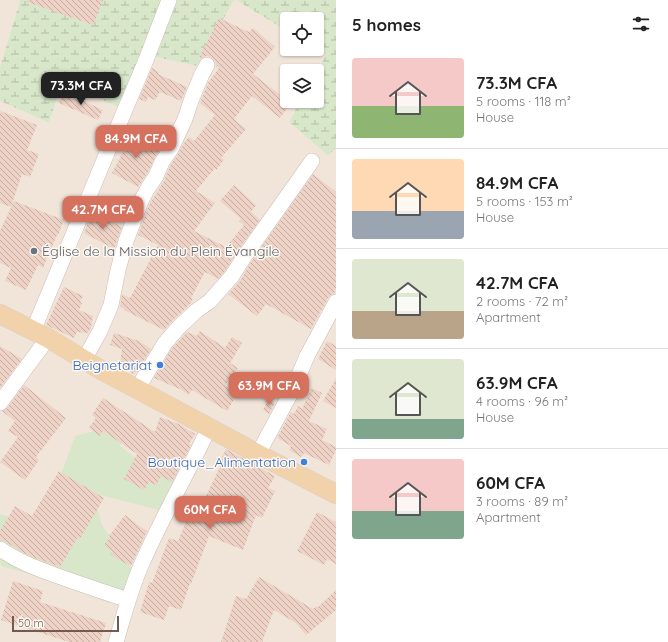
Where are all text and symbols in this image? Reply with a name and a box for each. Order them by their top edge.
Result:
map controls [280,12,324,108]
button: locate [280,12,324,56]
icon: filters [630,13,652,35]
text: 5 homes [352,14,421,35]
button: layers [280,64,324,108]
pin: 73.3M CFA [35,72,127,106]
text: 73.3M CFA [476,72,557,93]
icon: home [384,74,432,122]
text: 73.3M CFA [50,77,112,93]
text: 5 rooms · 118 m² [476,93,571,109]
text: House [476,109,514,125]
pin: 84.9M CFA [90,125,182,159]
text: 84.9M CFA [104,130,168,146]
text: 84.9M CFA [476,172,558,193]
icon: home [384,175,432,223]
text: 5 rooms · 153 m² [476,193,573,209]
pin: 42.7M CFA [57,196,149,230]
text: 42.7M CFA [71,201,135,217]
text: House [476,209,514,225]
place label: Église de la Mission du Plein Évangile [42,242,279,260]
marker: Église de la Mission du Plein Évangile [29,246,39,256]
text: 42.7M CFA [476,272,558,293]
icon: home [384,275,432,323]
text: 2 rooms · 72 m² [476,293,568,309]
text: Apartment [476,309,541,325]
place label: Beignetariat [72,356,152,374]
marker: Beignetariat [155,360,165,370]
pin: 63.9M CFA [223,372,315,406]
text: 63.9M CFA [476,372,558,393]
icon: home [384,375,432,423]
text: 63.9M CFA [238,377,300,393]
text: 4 rooms · 96 m² [476,393,568,409]
text: House [476,409,514,425]
place label: Boutique_Alimentation [147,453,296,471]
marker: Boutique_Alimentation [299,457,309,467]
text: 60M CFA [476,472,545,493]
icon: home [384,475,432,523]
text: 3 rooms · 89 m² [476,493,568,509]
pin: 60M CFA [173,496,247,530]
text: 60M CFA [184,501,236,517]
text: Apartment [476,509,541,525]
scale bar [12,614,119,633]
text: 50 m [18,616,44,630]

